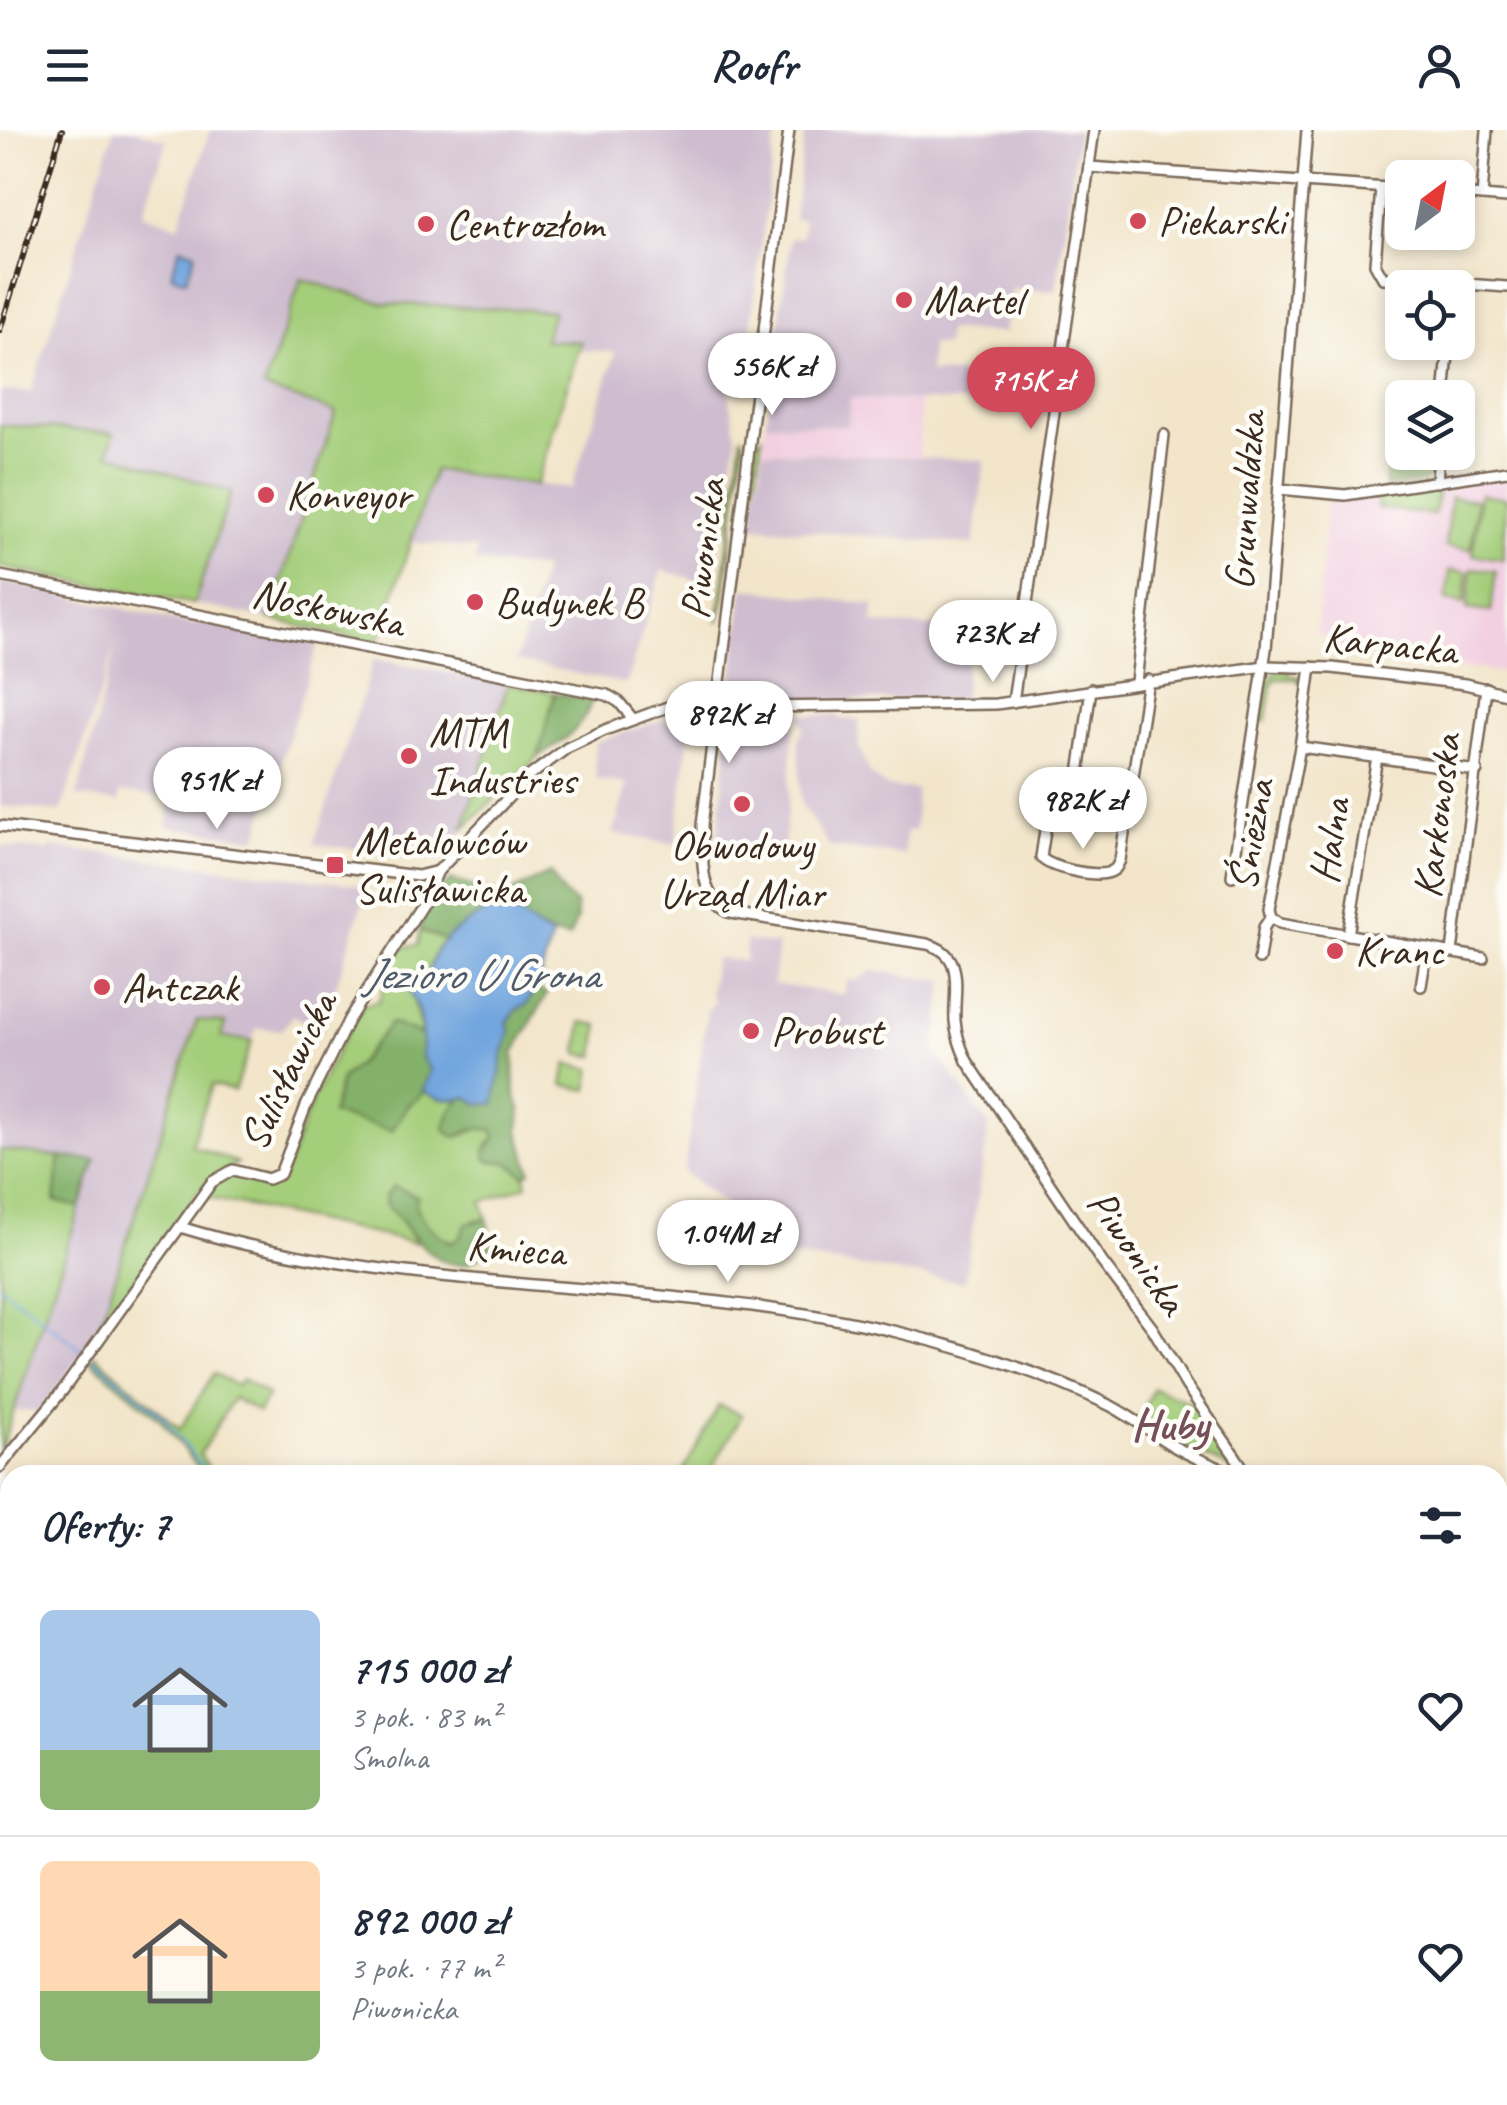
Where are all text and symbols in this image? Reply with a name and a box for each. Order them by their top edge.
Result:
text: Roofr [710,37,797,94]
icon: menu [40,38,95,93]
icon: person [1412,38,1467,93]
north arrow [1385,160,1475,250]
map controls [1385,160,1475,470]
place label: Piekarski [1158,195,1290,248]
place label: Centrozłom [446,198,607,251]
marker: Piekarski [1127,210,1149,232]
marker: Centrozłom [415,213,437,235]
button: locate [1385,270,1475,360]
place label: Martel [924,274,1029,327]
marker: Martel [893,289,915,311]
pin: 556K zł [680,333,864,418]
text: 556K zł [730,345,814,386]
pin: 715K zł [939,347,1123,432]
text: 715K zł [989,359,1073,400]
button: layers [1385,380,1475,470]
street label: Grunwaldzka [1212,407,1278,592]
place label: Konveyor [286,469,414,522]
street label: Piwonicka [668,473,738,622]
marker: Konveyor [255,484,277,506]
street label: Noskowska [248,566,412,651]
place label: Budynek B [495,576,646,629]
marker: Budynek B [464,591,486,613]
pin: 723K zł [901,600,1085,685]
street label: Karpacka [1321,611,1463,678]
text: 723K zł [951,612,1035,653]
pin: 892K zł [637,681,821,766]
text: 892K zł [687,693,771,734]
place label: MTM Industries [429,706,579,807]
street label: Karkonoska [1401,728,1474,901]
marker: MTM Industries [398,745,420,767]
pin: 951K zł [125,747,309,832]
text: 951K zł [175,759,259,800]
pin: 982K zł [991,767,1175,852]
street label: Śnieżna [1215,773,1287,894]
text: 982K zł [1041,779,1125,820]
street label: Halna [1297,792,1363,887]
marker: Obwodowy Urząd Miar [731,793,753,815]
place label: Metalowców Sulisławicka [355,815,528,916]
place label: Obwodowy Urząd Miar [660,819,827,920]
marker: Metalowców Sulisławicka [324,854,346,876]
place label: Kranc [1355,925,1445,978]
marker: Kranc [1324,940,1346,962]
water label: Jezioro U Grona [360,946,603,1003]
place label: Antczak [122,961,241,1014]
marker: Antczak [91,976,113,998]
street label: Sulisławicka [227,980,351,1159]
place label: Probust [771,1005,887,1058]
marker: Probust [740,1020,762,1042]
street label: Piwonicka [1075,1179,1200,1327]
pin: 1.04M zł [625,1200,831,1285]
text: 1.04M zł [679,1212,777,1253]
street label: Kmieca [465,1219,570,1279]
district label: Huby [1131,1396,1212,1453]
icon: filters [1413,1498,1468,1553]
text: Oferty: 7 [40,1499,169,1552]
text: 715 000 zł [350,1643,506,1696]
icon: home [120,1650,240,1770]
icon: heart [1413,1683,1468,1738]
text: 3 pok. · 83 m² [350,1696,500,1737]
text: Smolna [350,1737,428,1778]
text: 892 000 zł [350,1894,506,1947]
icon: home [120,1901,240,2021]
icon: heart [1413,1934,1468,1989]
text: 3 pok. · 77 m² [350,1947,500,1988]
text: Piwonicka [350,1988,457,2029]

